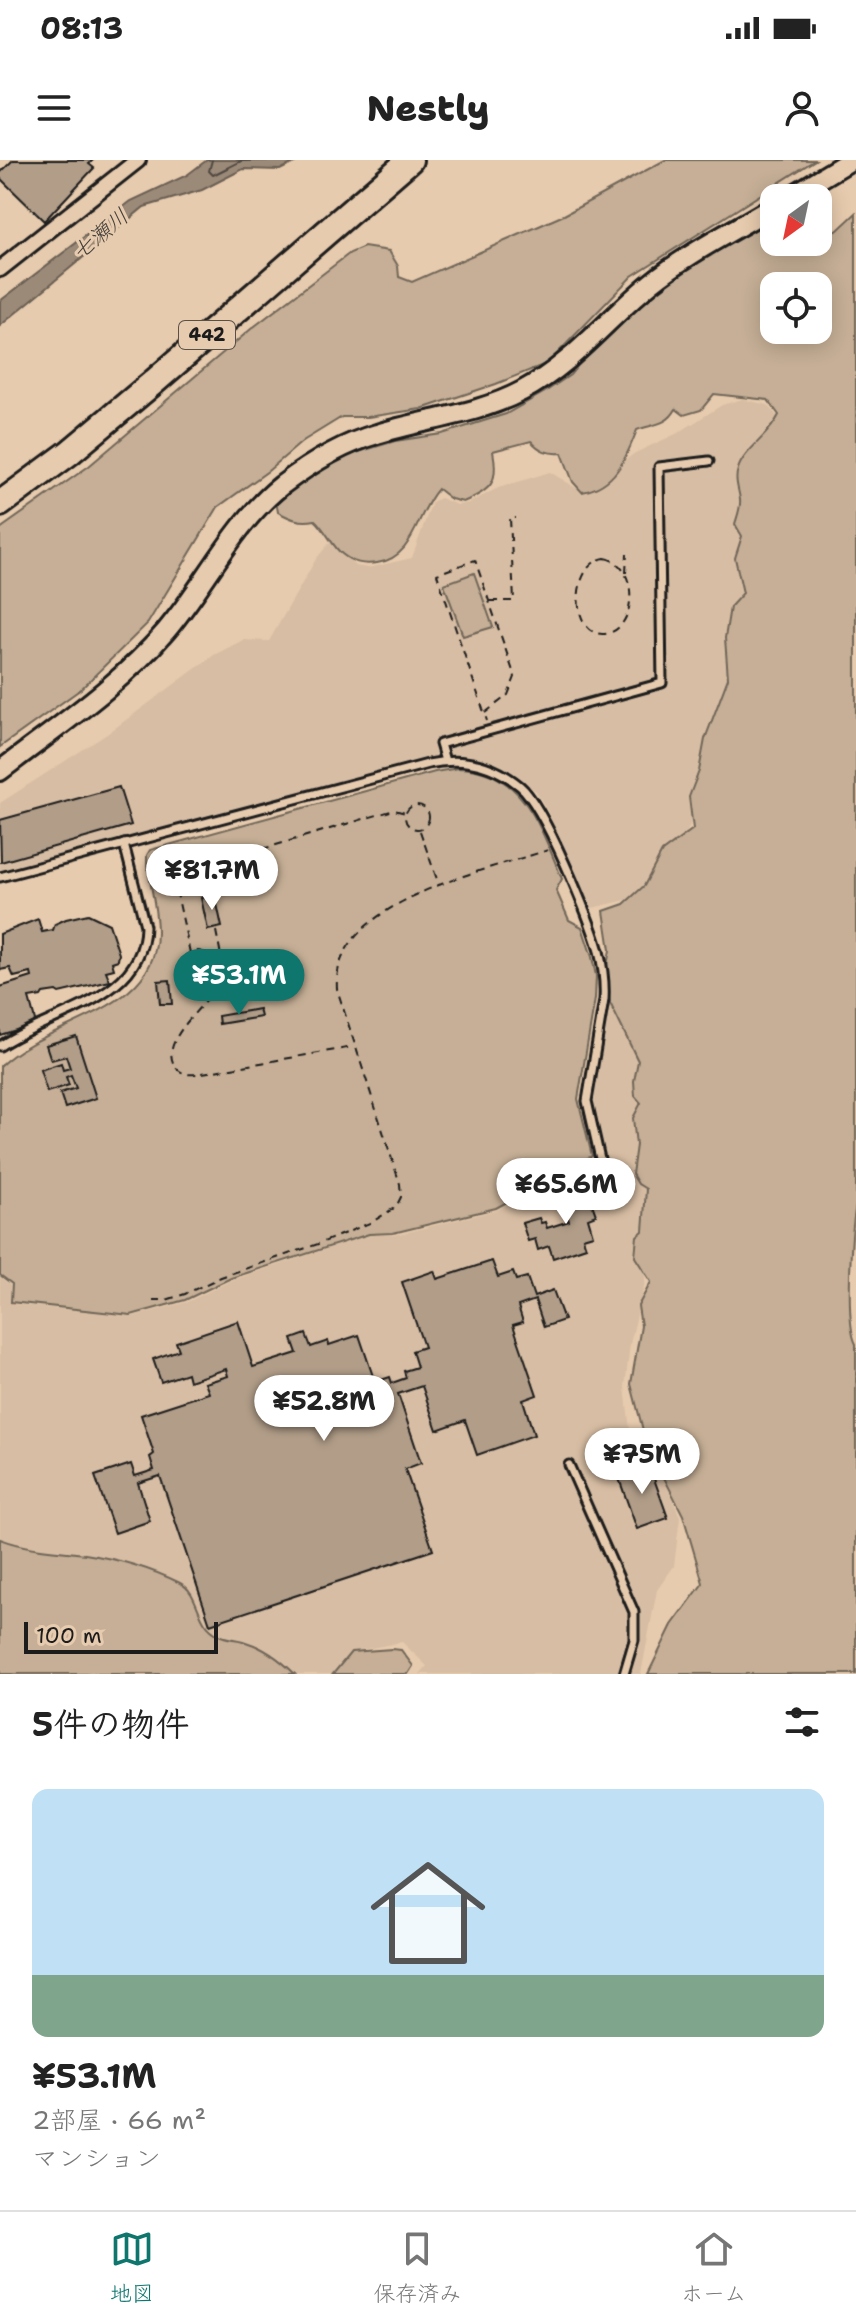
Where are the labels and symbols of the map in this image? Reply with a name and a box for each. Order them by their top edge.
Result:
north arrow [760,184,832,256]
water label: 七瀬川 [65,202,135,266]
road number: 442 [179,321,235,349]
pin: ¥81.7M [147,844,277,912]
pin: ¥53.1M [174,949,304,1017]
pin: ¥65.6M [501,1158,631,1226]
pin: ¥52.8M [259,1375,389,1443]
pin: ¥75M [595,1428,689,1496]
scale bar [24,1618,218,1654]

